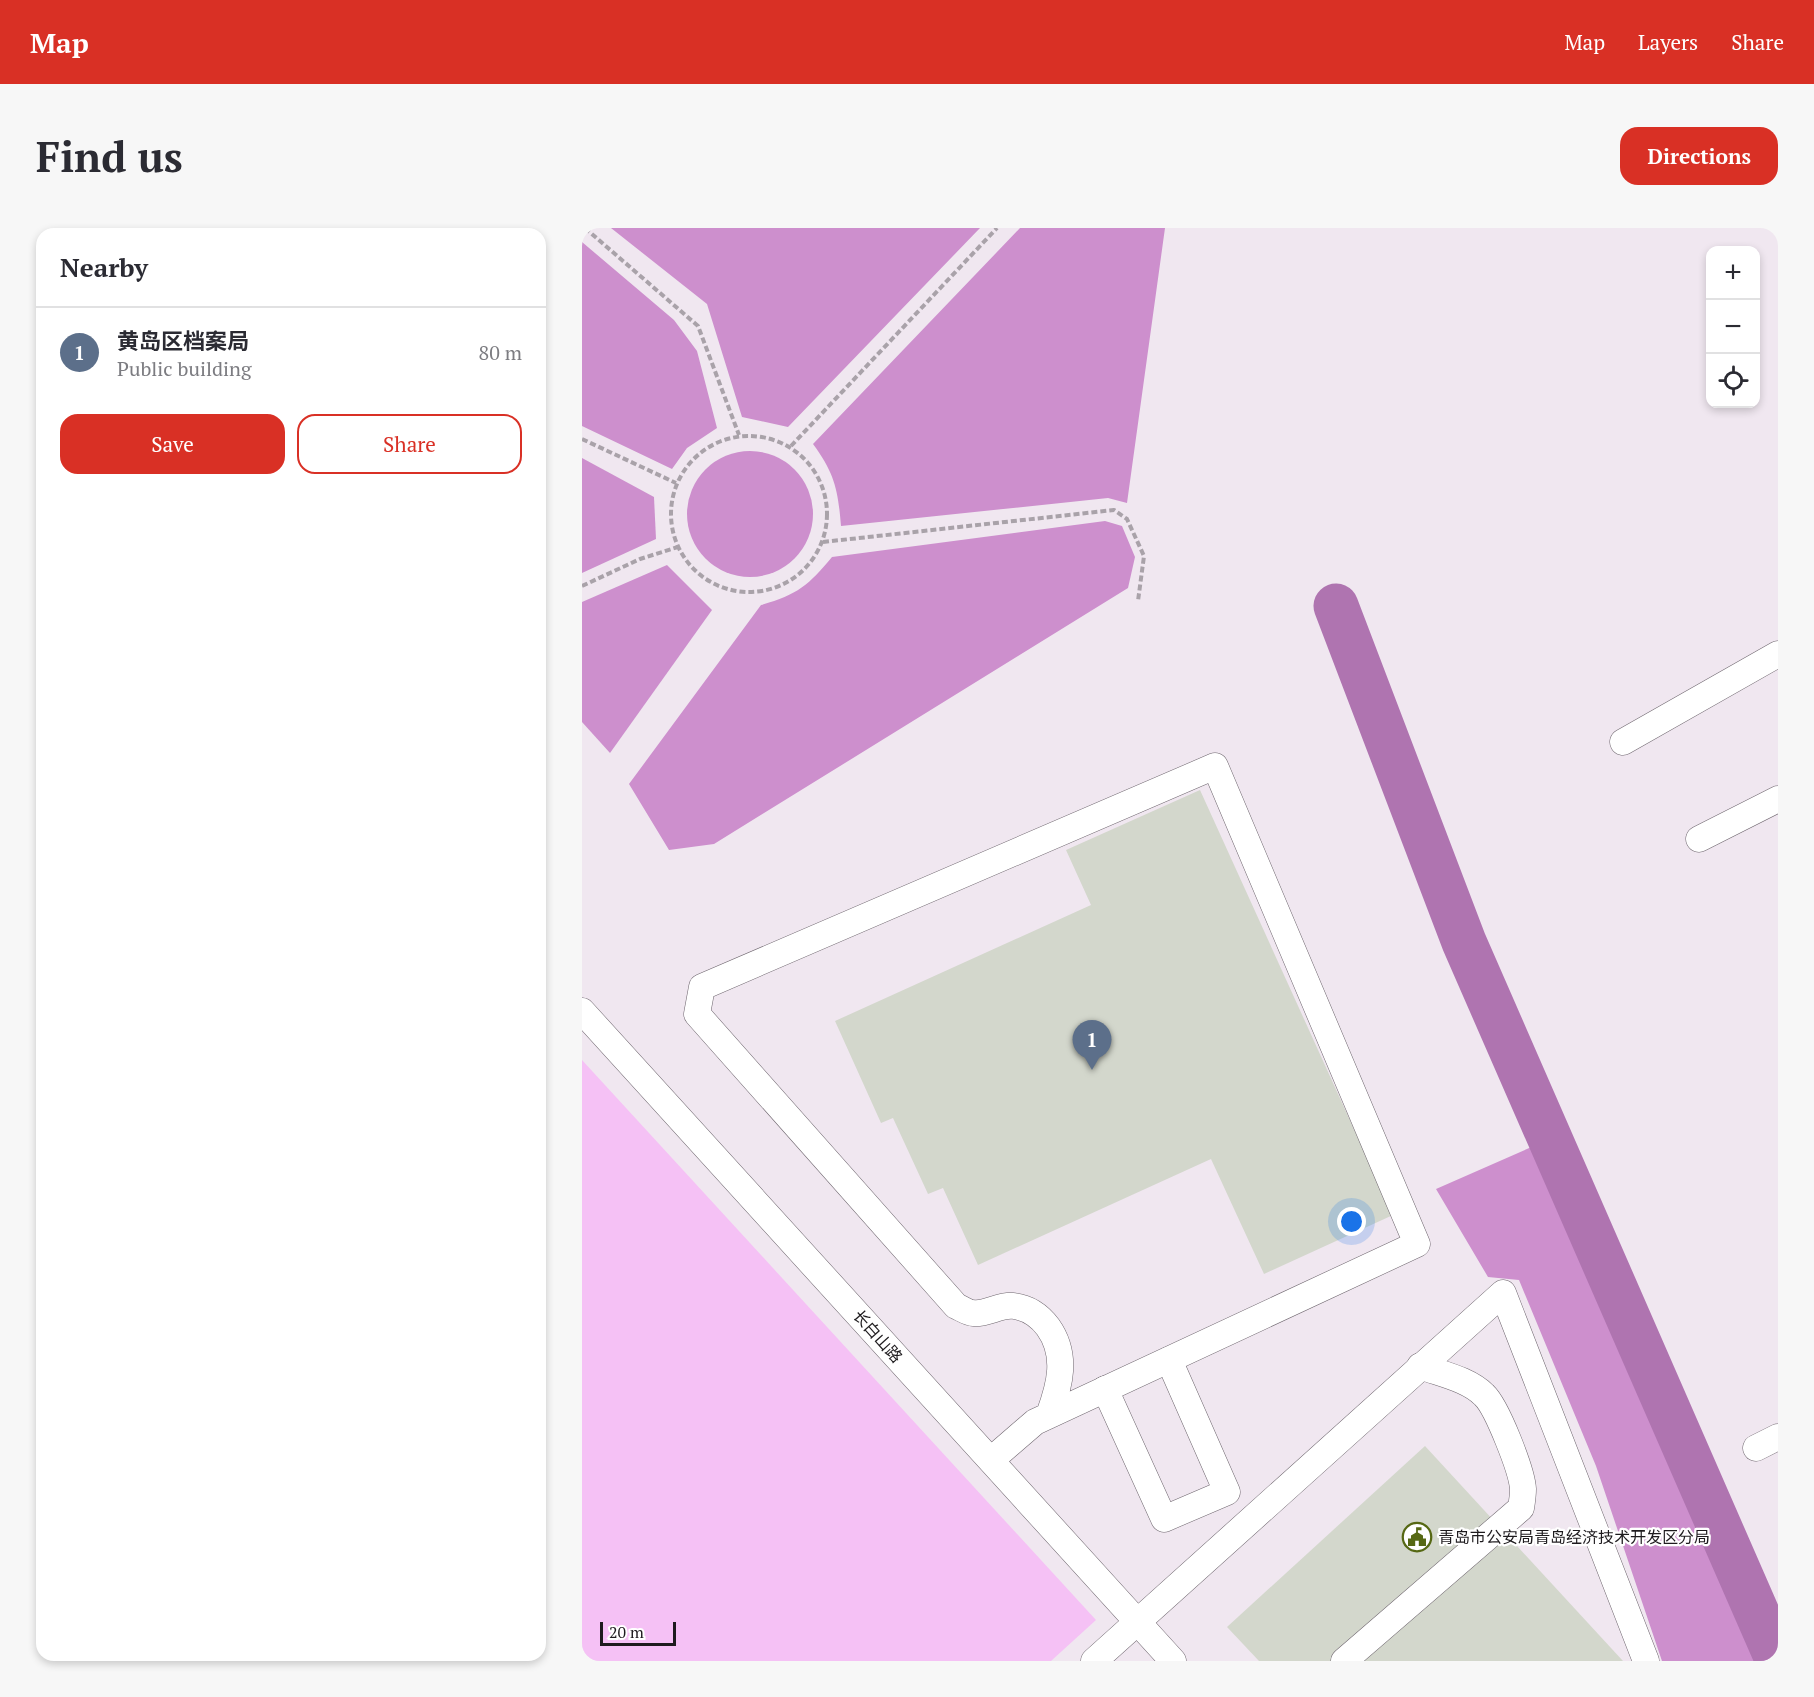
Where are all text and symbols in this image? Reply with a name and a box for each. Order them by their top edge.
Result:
text: Map [30,24,89,61]
text: Map [1564,28,1605,56]
text: Layers [1638,28,1698,56]
text: Share [1731,28,1784,56]
button: Directions [1620,127,1778,185]
text: Find us [36,128,183,184]
map controls [1706,246,1760,408]
button: + [1706,246,1760,300]
text: Nearby [60,250,148,284]
button: − [1706,300,1760,354]
text: 黄岛区档案局 [117,326,249,355]
text: 1 [74,339,85,366]
text: 80 m [479,339,522,366]
button: locate [1706,354,1760,408]
text: Public building [117,355,251,382]
button: Save [60,414,285,474]
button: Share [297,414,522,474]
pin: 1 [1072,1020,1112,1070]
your location [1337,1207,1366,1236]
street label: 长白山路 [848,1305,908,1367]
public building icon: 青岛市公安局青岛经济技术开发区分局 [1401,1521,1433,1553]
place label: 青岛市公安局青岛经济技术开发区分局 [1438,1526,1710,1548]
scale bar [600,1619,676,1646]
text: 20 m [609,1621,644,1643]

